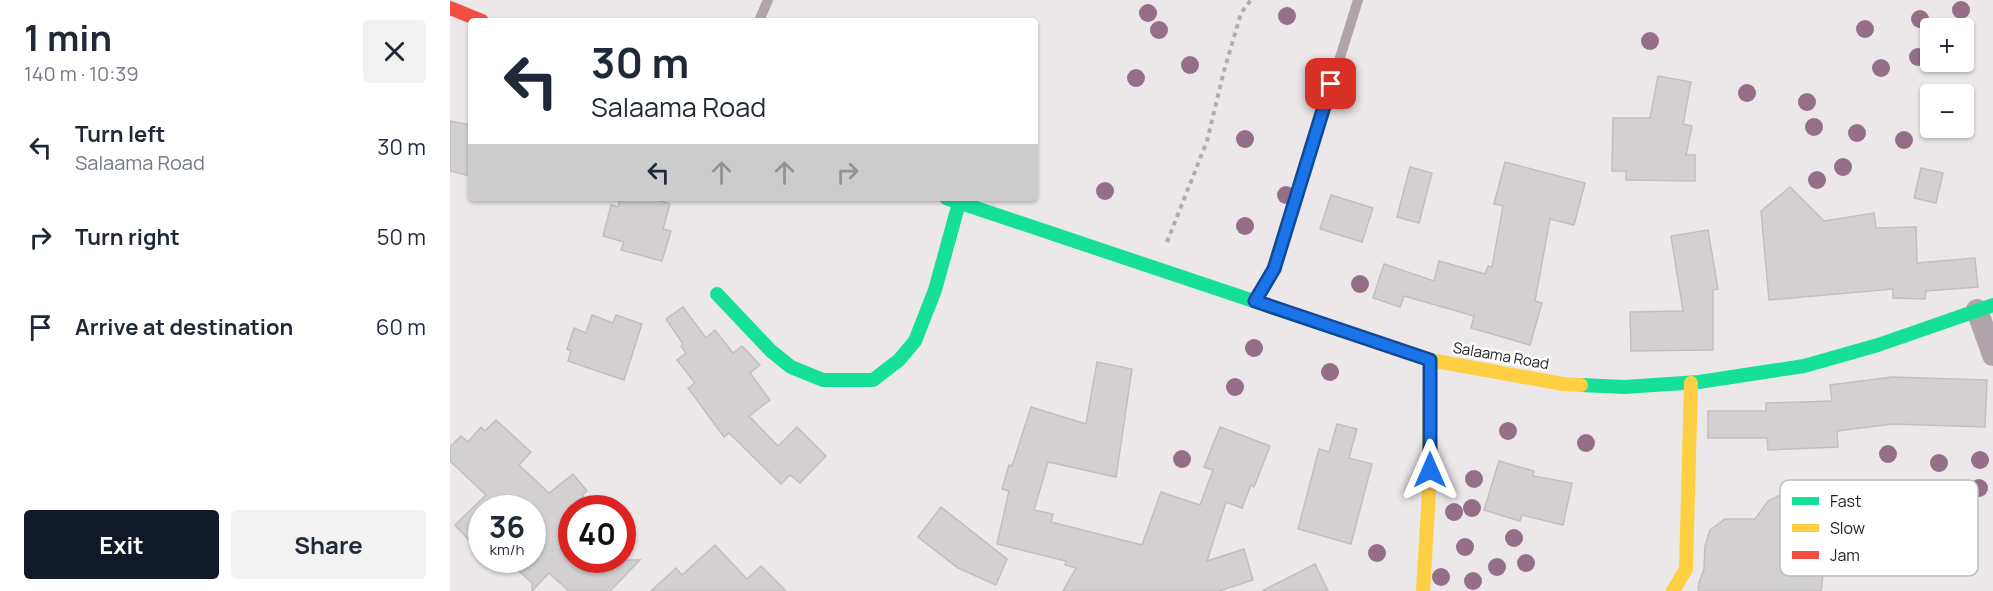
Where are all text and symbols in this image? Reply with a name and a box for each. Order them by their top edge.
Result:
text: 1 min [24,13,112,62]
map controls [1920,18,1974,138]
button: + [1920,18,1974,72]
button: close [363,20,426,83]
text: 30 m [591,33,689,91]
icon: left [492,42,570,120]
pin [1305,58,1356,109]
text: 140 m · 10:39 [24,60,139,87]
icon: arrive [1314,67,1347,100]
button: − [1920,84,1974,138]
text: Salaama Road [591,88,766,125]
text: Turn left [75,119,165,149]
icon: left [24,131,57,164]
text: 30 m [377,132,426,162]
text: Salaama Road [75,149,205,176]
icon: left [642,156,675,189]
icon: ahead [705,156,738,189]
icon: ahead [768,156,801,189]
icon: right [831,156,864,189]
icon: right [24,221,57,254]
text: Turn right [75,222,180,252]
text: 50 m [377,222,426,252]
icon: arrive [24,311,57,344]
text: Arrive at destination [75,312,293,342]
text: 60 m [376,312,426,342]
street label: Salaama Road [1451,337,1551,374]
position arrow [1398,438,1462,502]
legend [1780,480,1978,576]
text: Fast [1830,490,1861,512]
speed limit sign: 40 [558,495,636,573]
text: 36 [489,506,525,547]
button: Exit [24,510,219,579]
button: Share [231,510,426,579]
text: Slow [1830,517,1865,539]
text: km/h [490,539,524,560]
text: Jam [1830,544,1860,566]

